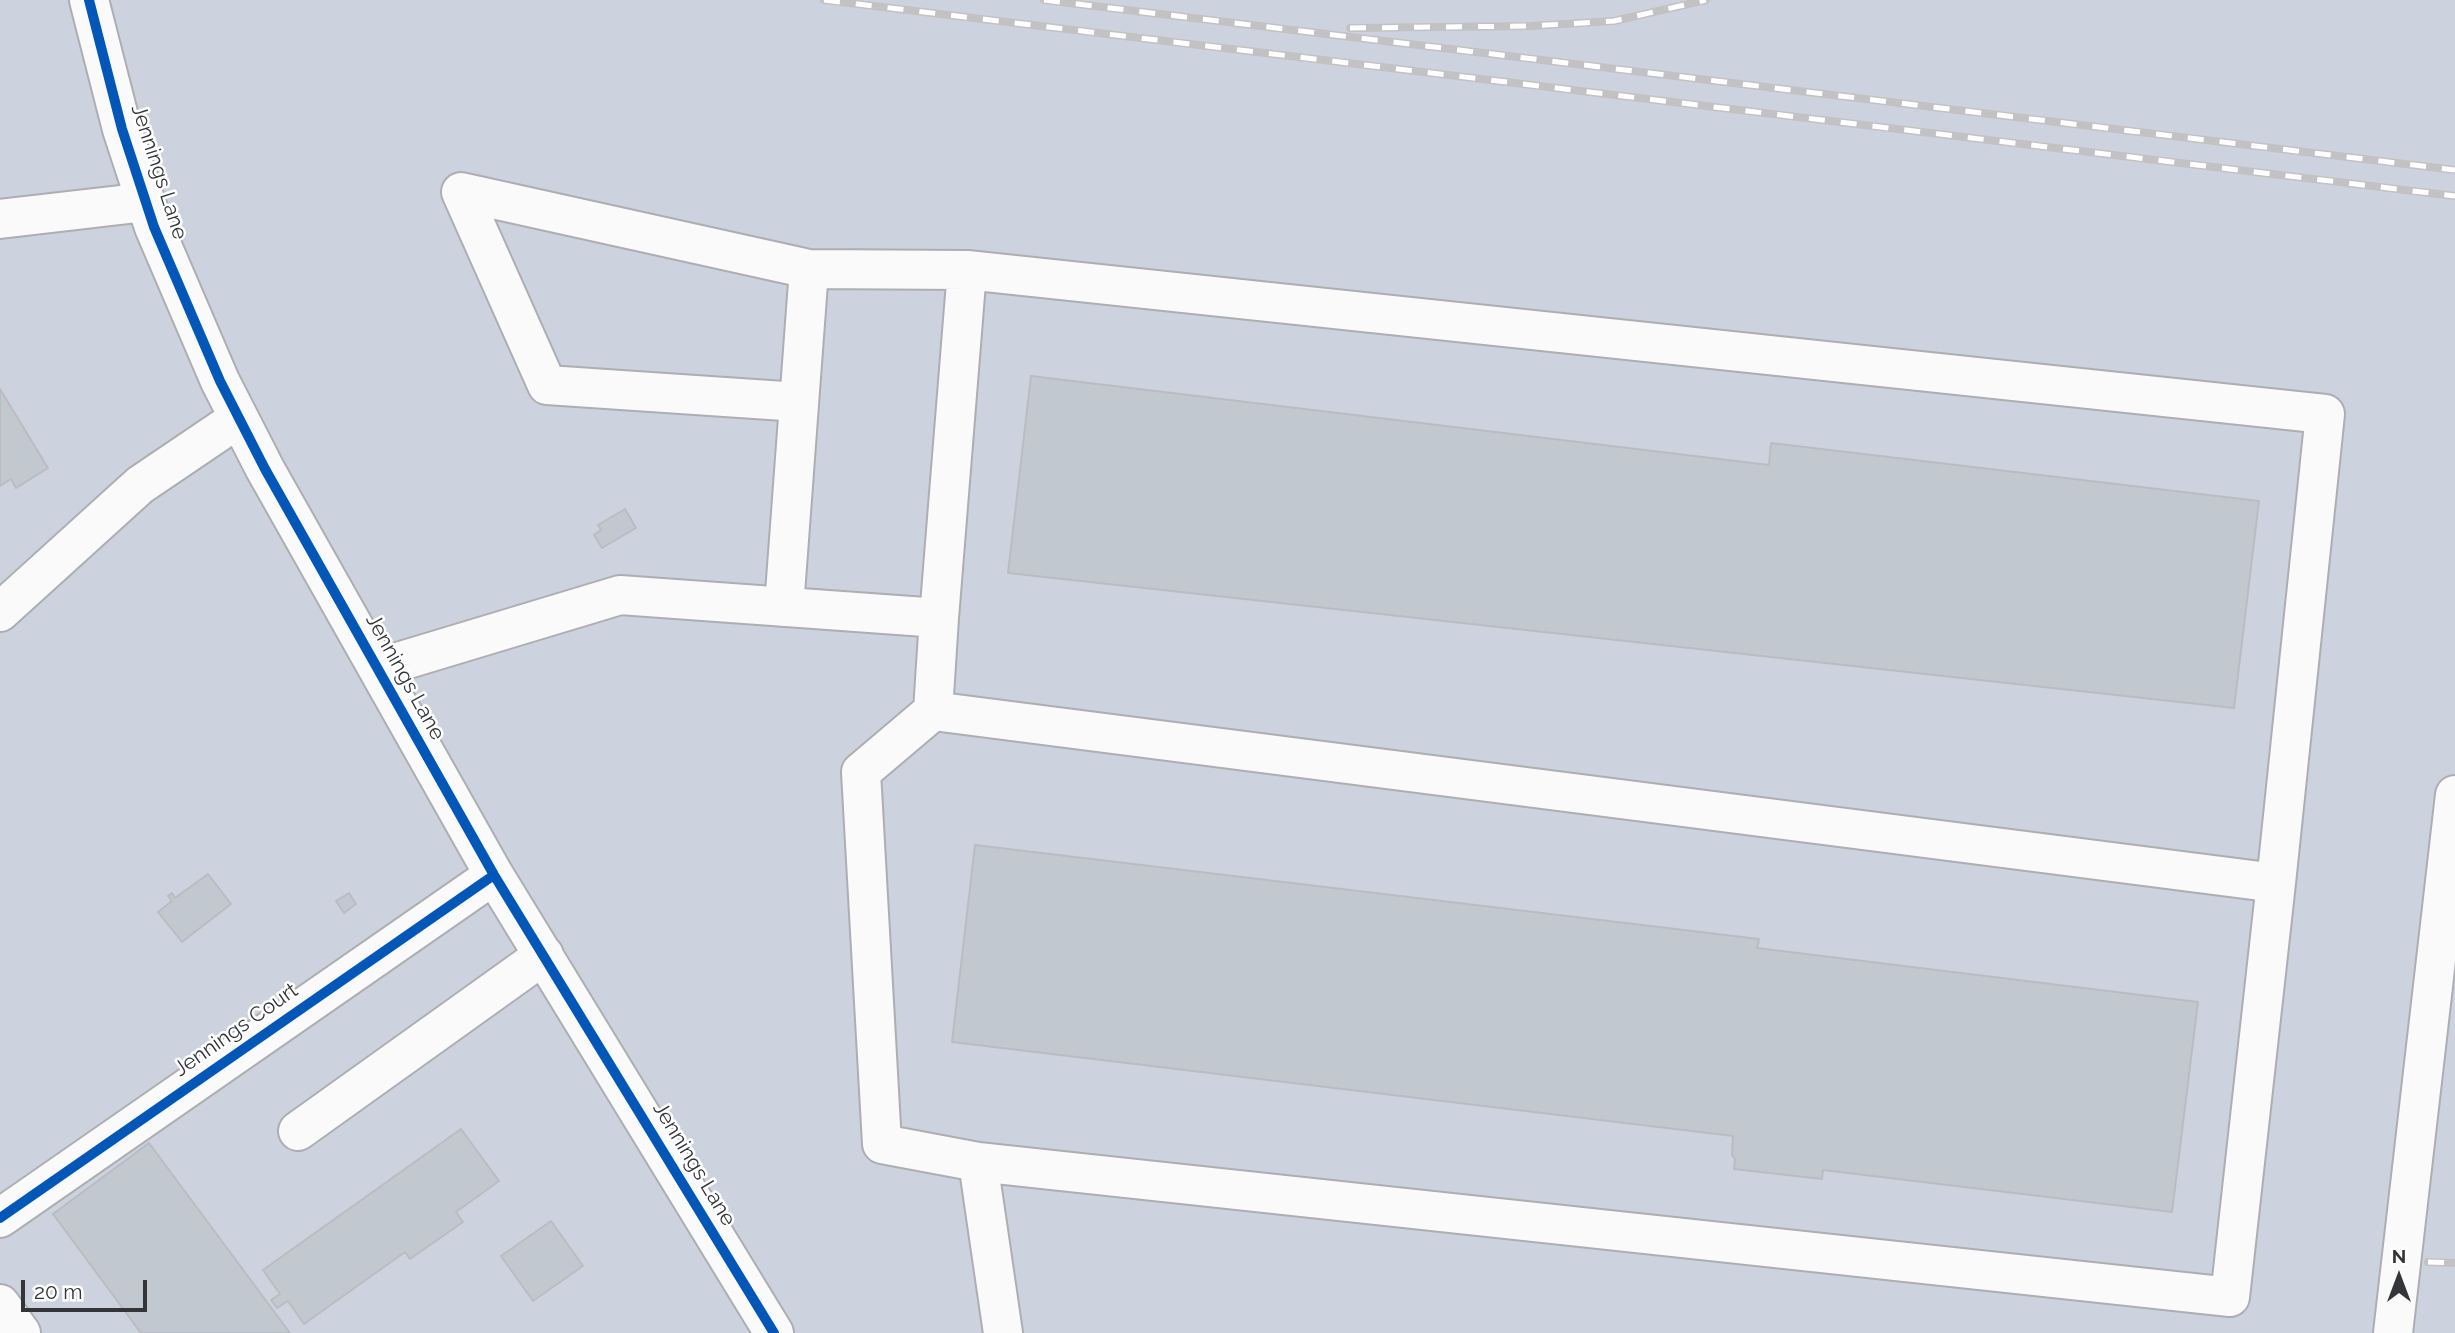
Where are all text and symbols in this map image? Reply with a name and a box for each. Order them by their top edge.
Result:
street label: Jennings Lane [125,101,193,243]
street label: Jennings Lane [360,610,450,744]
street label: Jennings Court [169,978,303,1082]
street label: Jennings Lane [647,1097,741,1231]
north arrow [2364,1242,2434,1312]
text: N [2392,1245,2406,1267]
scale bar [24,1266,150,1310]
text: 20 m [34,1279,82,1304]

